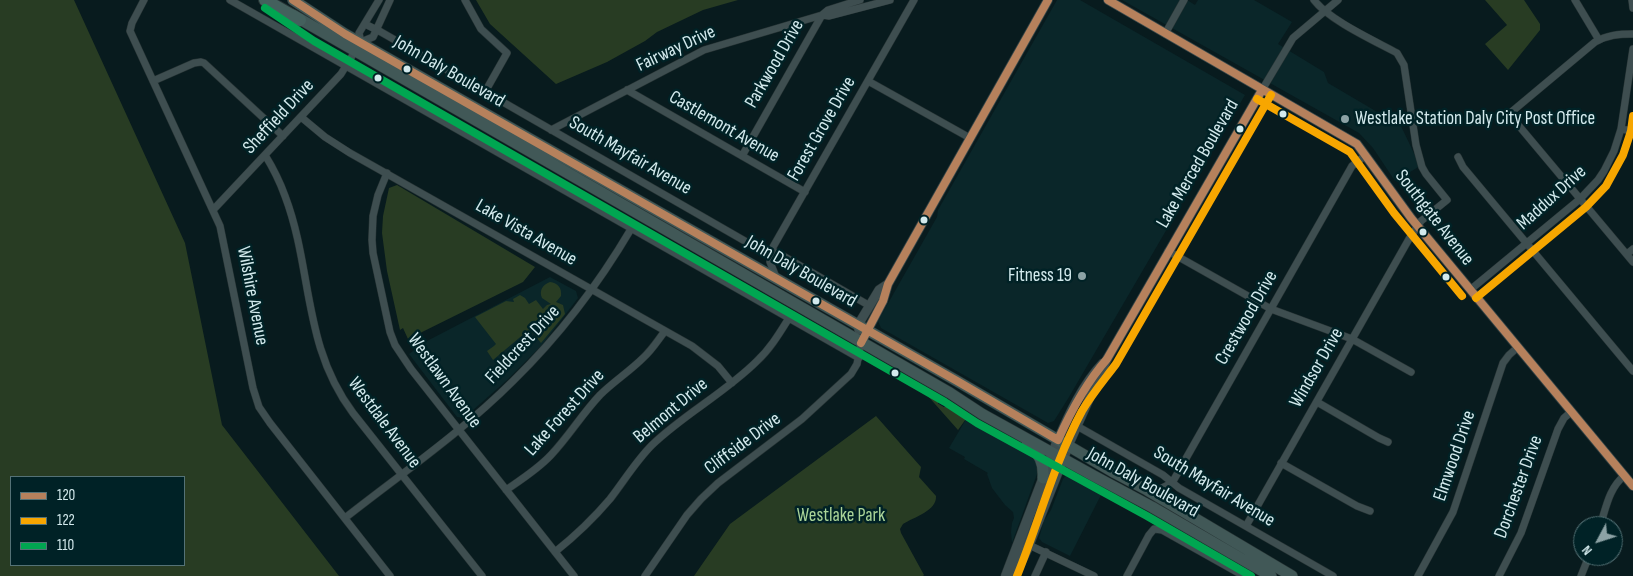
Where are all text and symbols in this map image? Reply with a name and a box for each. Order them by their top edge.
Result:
street label: Parkwood Drive [741,16,809,112]
street label: Fairway Drive [633,21,719,77]
street label: John Daly Boulevard [389,31,509,113]
unlabelled marker [402,64,412,74]
unlabelled marker [373,73,383,83]
street label: Forest Grove Drive [783,73,861,185]
street label: Sheffield Drive [239,75,319,159]
street label: Castlemont Avenue [665,86,783,168]
street label: Lake Merced Boulevard [1152,96,1244,232]
place label: Westlake Station Daly City Post Office [1355,108,1595,130]
unlabelled marker [1278,109,1288,119]
street label: South Mayfair Avenue [565,112,695,200]
marker: Westlake Station Daly City Post Office [1339,113,1351,125]
unlabelled marker [1235,124,1245,134]
street label: Maddux Drive [1513,161,1591,235]
street label: Southgate Avenue [1390,166,1478,270]
street label: Lake Vista Avenue [471,195,581,271]
unlabelled marker [919,215,929,225]
unlabelled marker [1418,227,1428,237]
street label: John Daly Boulevard [741,231,861,313]
street label: Wilshire Avenue [231,245,273,347]
place label: Fitness 19 [1008,265,1072,287]
street label: Crestwood Drive [1211,267,1283,369]
marker: Fitness 19 [1076,270,1088,282]
unlabelled marker [1441,272,1451,282]
unlabelled marker [811,296,821,306]
street label: Fieldcrest Drive [481,301,565,389]
street label: Windsor Drive [1285,324,1349,412]
street label: Westlawn Avenue [402,329,486,433]
street label: Lake Forest Drive [520,365,610,461]
unlabelled marker [890,368,900,378]
street label: Westdale Avenue [342,373,426,473]
street label: Belmont Drive [629,373,713,449]
street label: Cliffside Drive [700,408,786,480]
street label: Elmwood Drive [1429,408,1481,504]
street label: Dorchester Drive [1490,433,1548,541]
street label: South Mayfair Avenue [1149,442,1279,532]
street label: John Daly Boulevard [1083,443,1203,523]
legend [10,476,185,566]
text: 120 [57,486,75,505]
park label: Westlake Park [797,505,885,527]
text: 122 [57,511,75,530]
north arrow [1573,516,1623,566]
text: 110 [57,536,74,555]
text: N [1578,542,1596,559]

